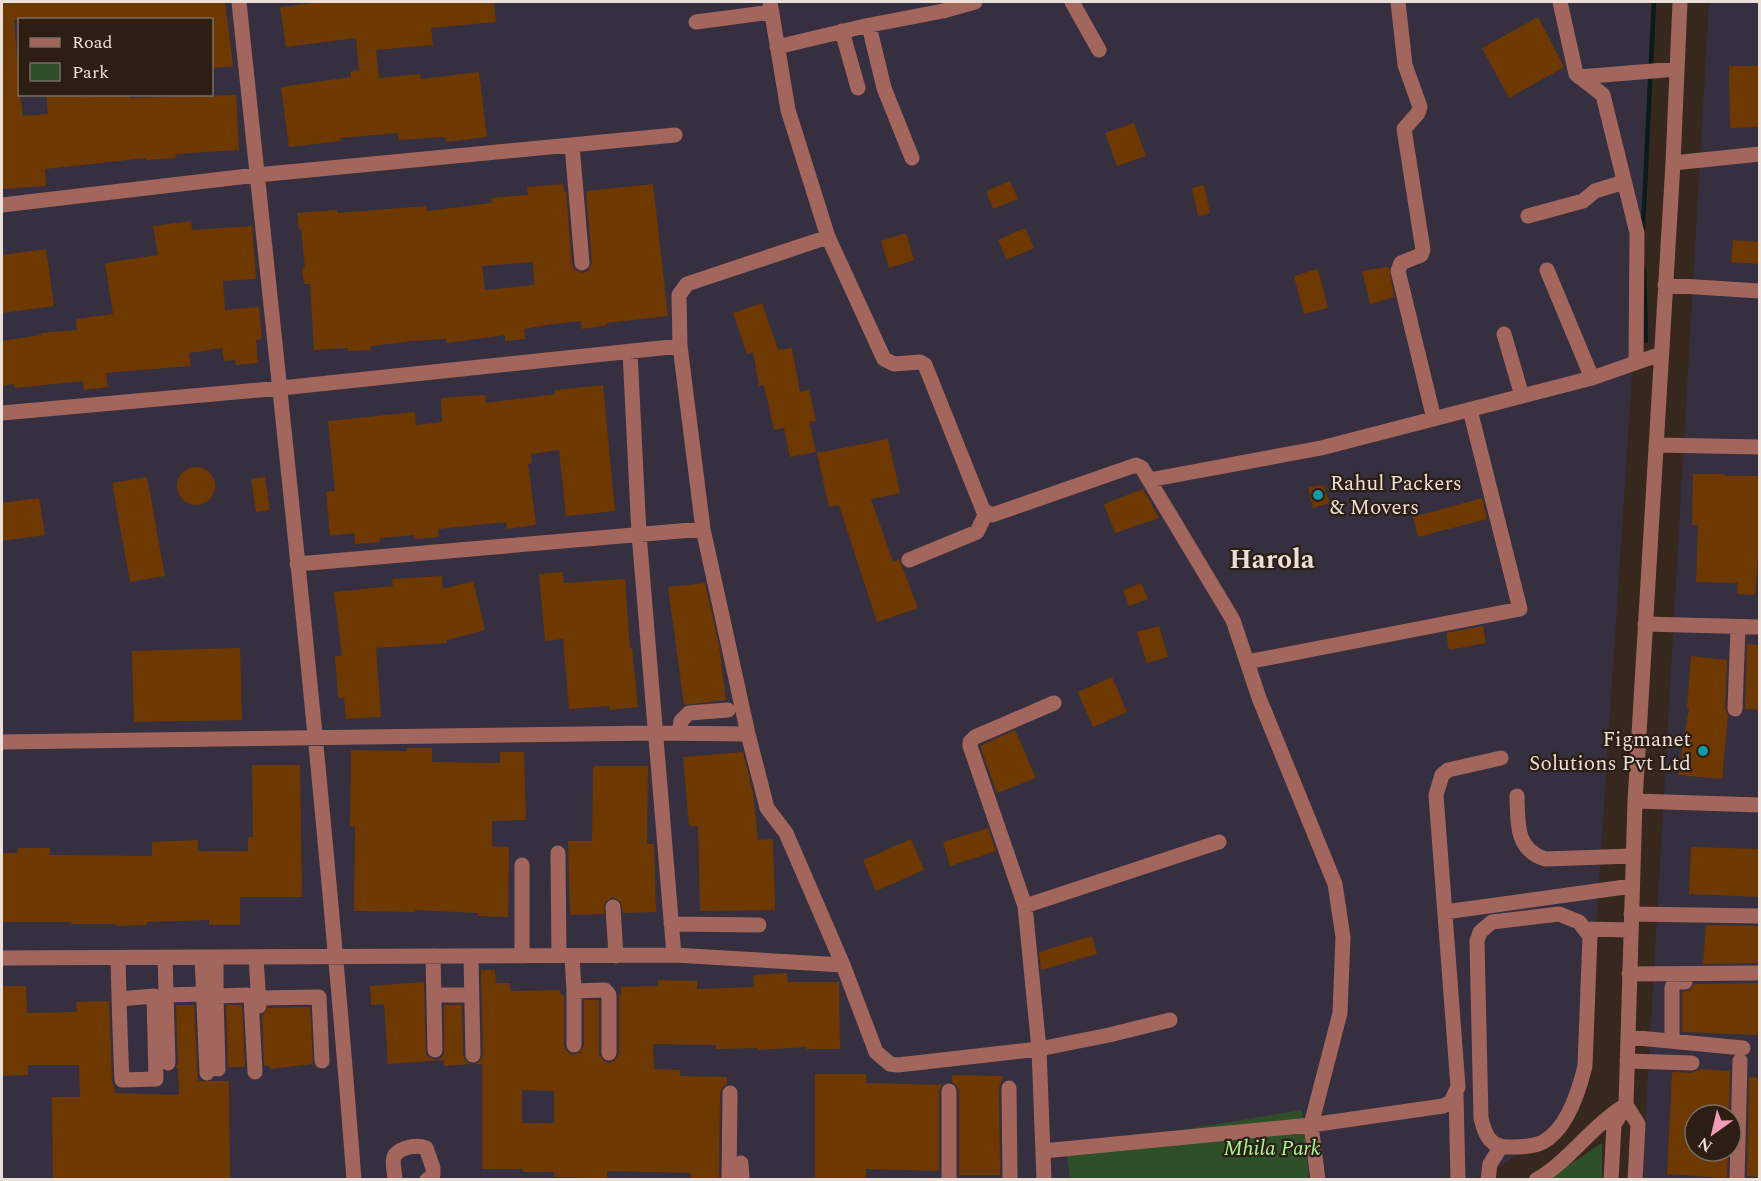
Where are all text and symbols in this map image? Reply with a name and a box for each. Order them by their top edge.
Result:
legend [18,18,213,96]
text: Road [72,29,113,56]
text: Park [72,59,109,86]
place label: Rahul Packers & Movers [1330,468,1462,524]
marker: Rahul Packers & Movers [1311,488,1325,502]
district label: Harola [1229,539,1315,581]
place label: Figmanet Solutions Pvt Ltd [1529,724,1691,780]
marker: Figmanet Solutions Pvt Ltd [1696,744,1710,758]
north arrow [1683,1103,1743,1163]
text: N [1693,1131,1717,1158]
park label: Mhila Park [1223,1133,1321,1165]

